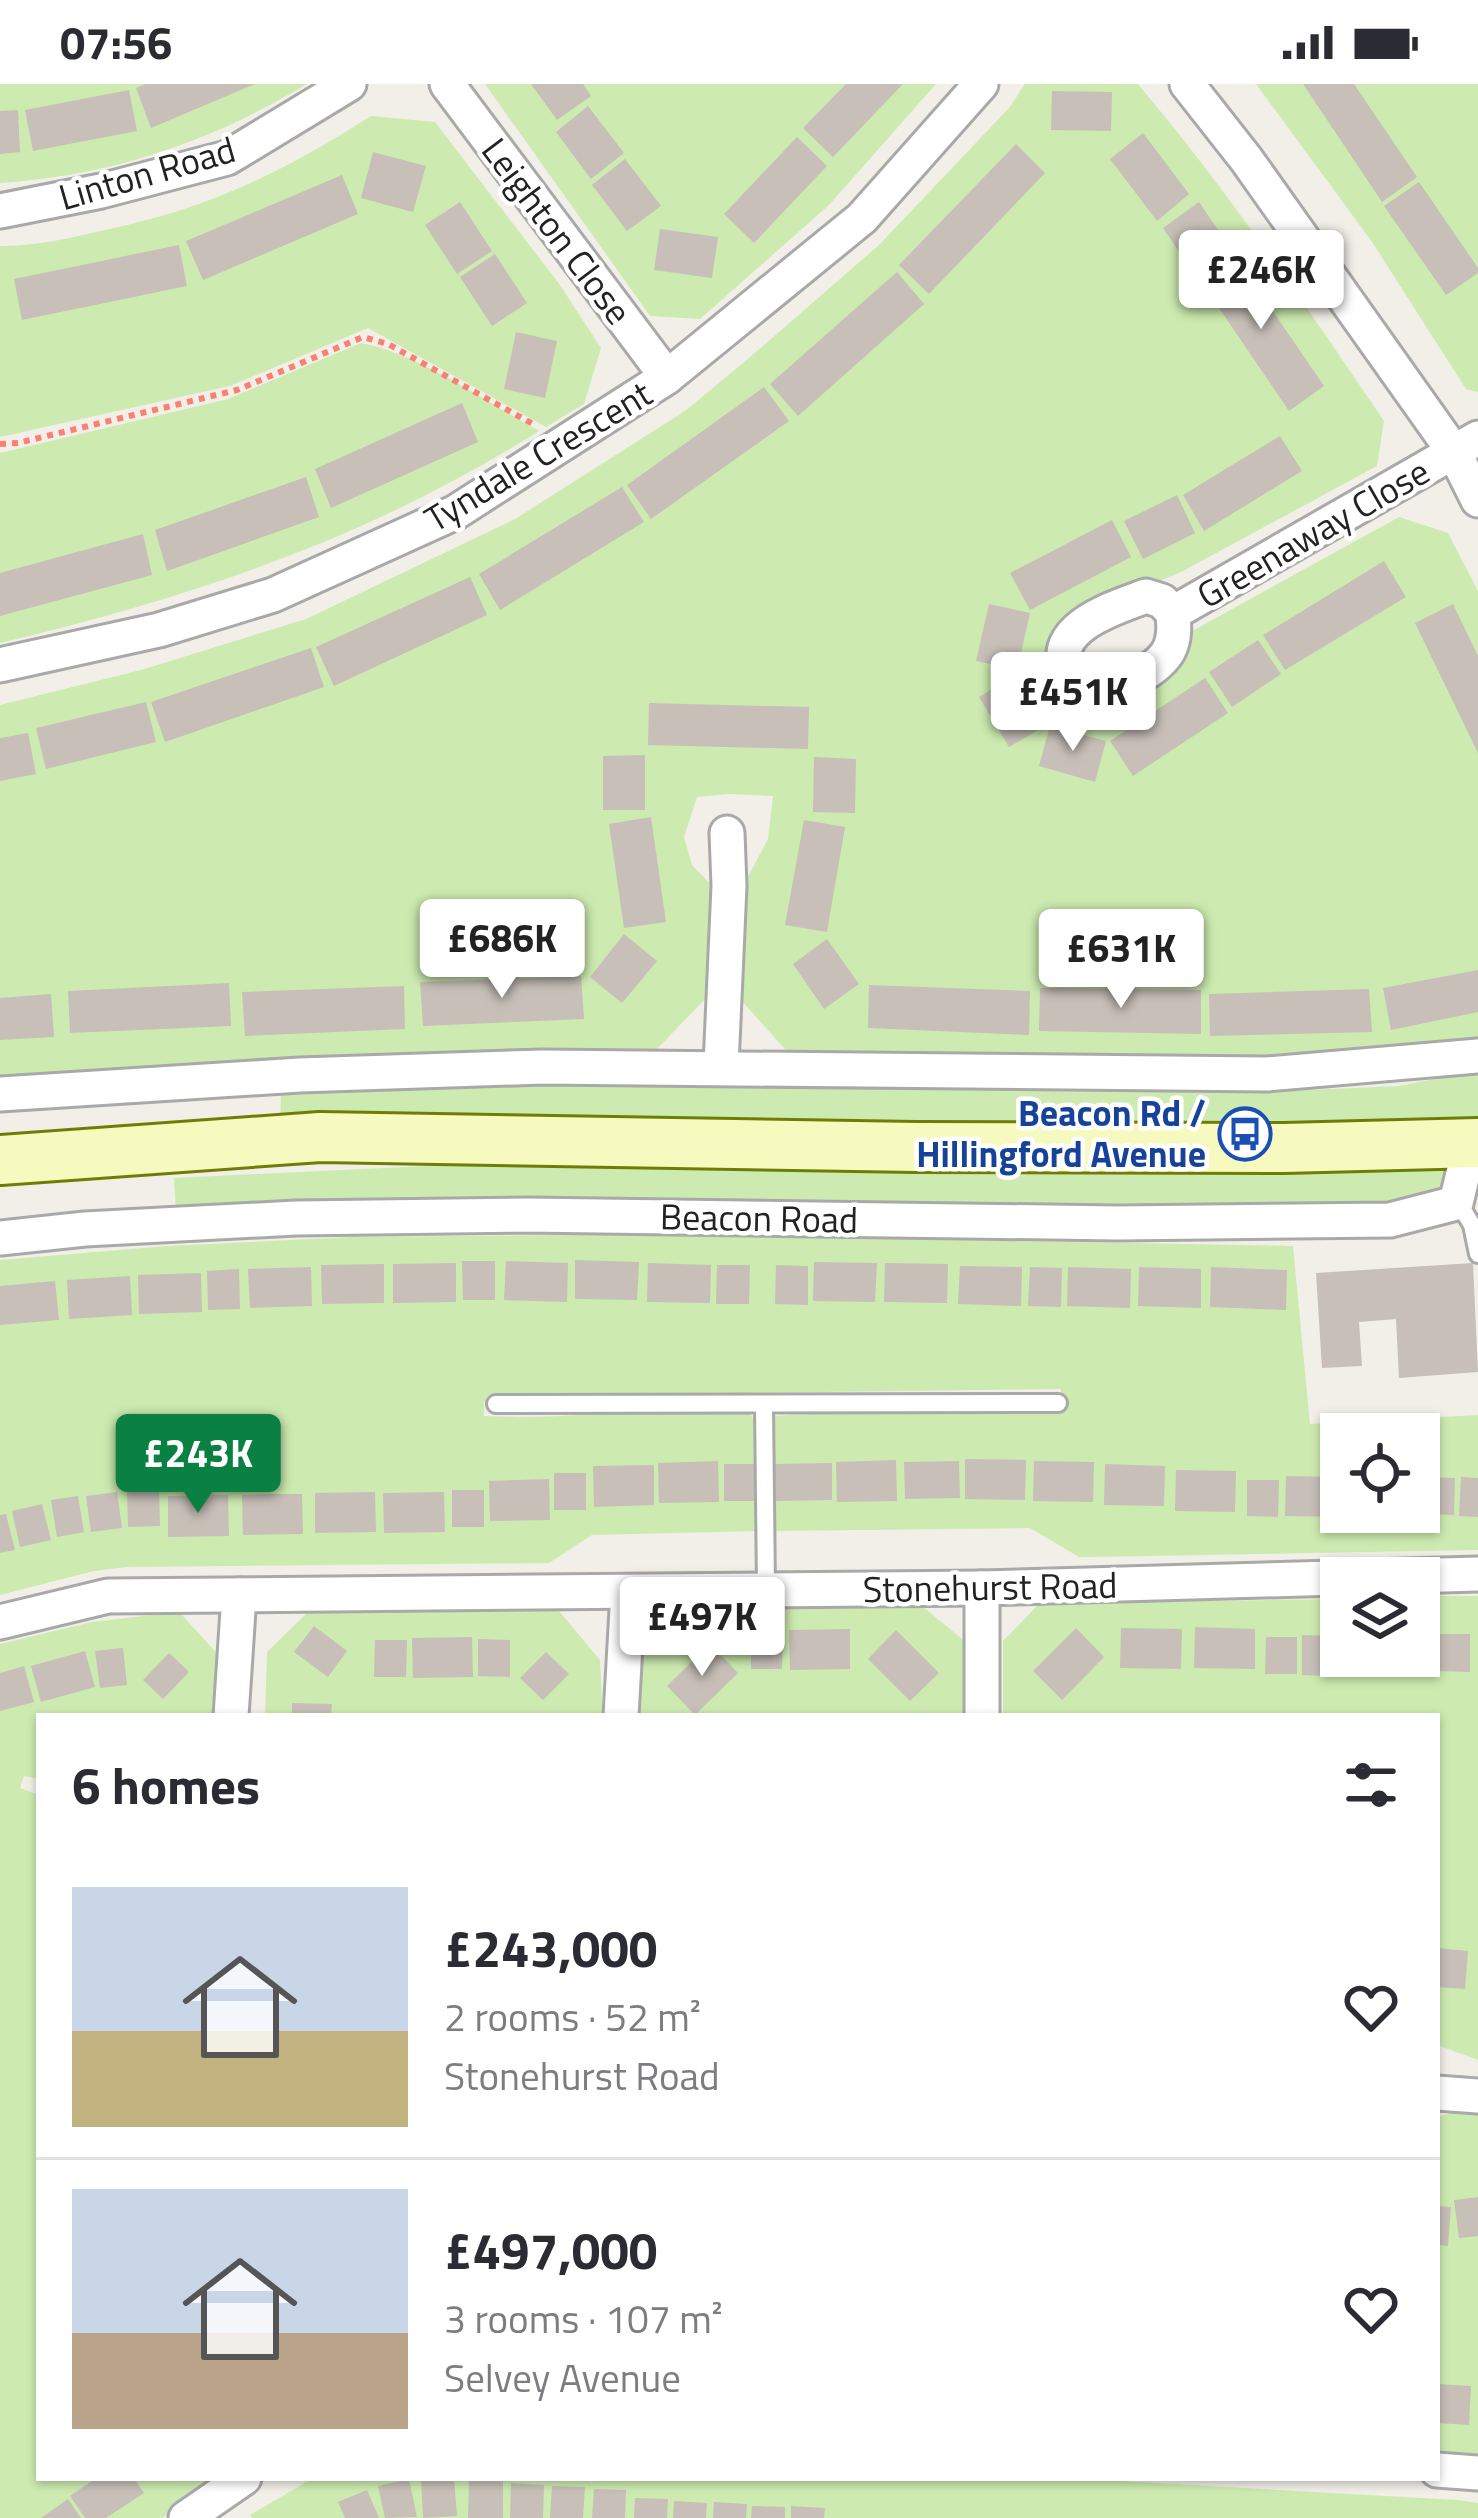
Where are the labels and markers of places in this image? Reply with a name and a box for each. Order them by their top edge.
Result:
pin: £246K [1177,230,1345,332]
pin: £451K [989,652,1157,754]
pin: £686K [418,899,586,1001]
pin: £631K [1037,909,1205,1011]
place label: Beacon Rd / Hillingford Avenue [916,1085,1206,1181]
bus stop icon: Beacon Rd / Hillingford Avenue [1217,1106,1273,1162]
pin: £243K [114,1414,282,1516]
pin: £497K [618,1577,786,1679]

